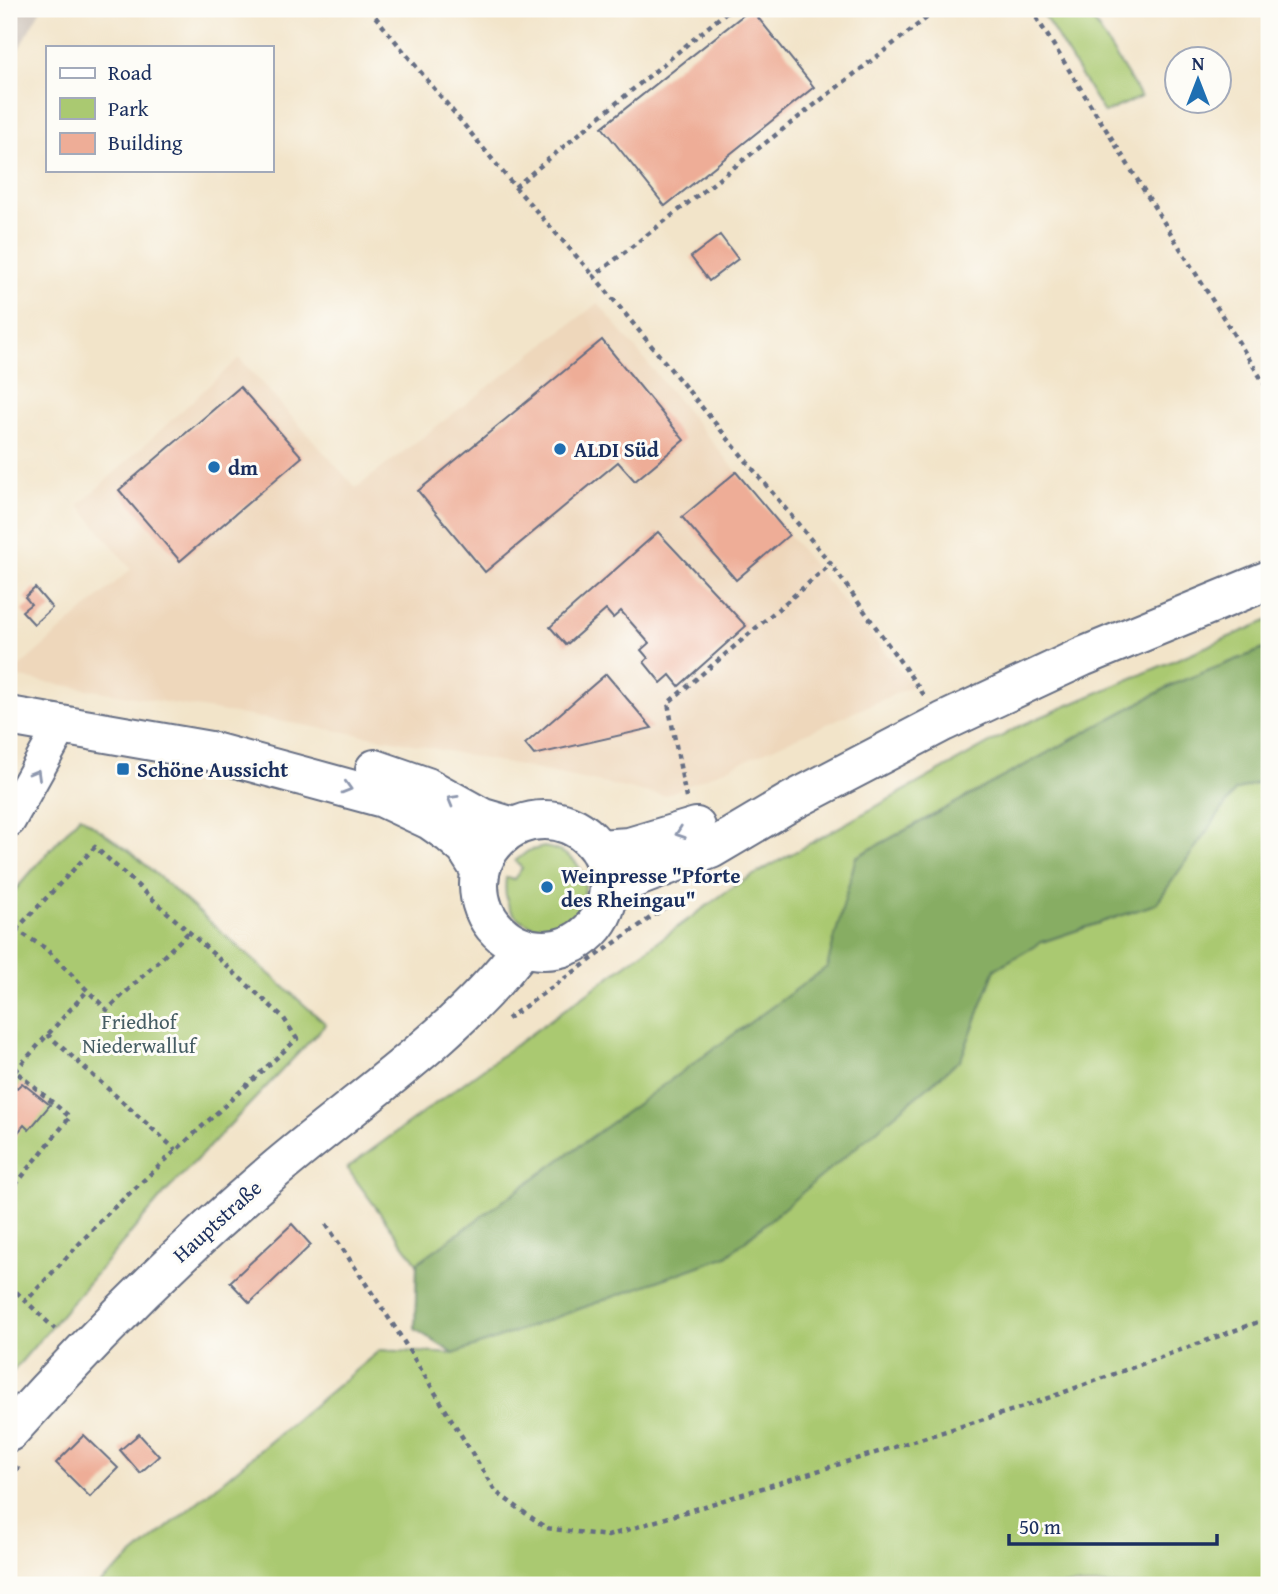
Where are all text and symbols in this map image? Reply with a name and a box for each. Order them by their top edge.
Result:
legend [46,46,273,172]
north arrow [1162,46,1232,116]
text: N [1192,49,1205,77]
text: Road [108,57,153,88]
text: Park [108,93,149,124]
text: Building [108,127,183,158]
place label: ALDI Süd [574,434,659,465]
marker: ALDI Süd [552,441,568,457]
place label: dm [228,452,258,483]
marker: dm [206,459,222,475]
place label: Schöne Aussicht [137,754,288,785]
marker: Schöne Aussicht [115,761,131,777]
one-way arrow [27,768,40,781]
one-way arrow [341,779,353,794]
one-way arrow [447,795,460,808]
one-way arrow [674,825,686,839]
place label: Weinpresse "Pforte des Rheingau" [561,860,741,915]
marker: Weinpresse "Pforte des Rheingau" [539,879,555,895]
park label: Friedhof Niederwalluf [82,1006,198,1061]
street label: Hauptstraße [166,1172,268,1269]
scale bar [1009,1503,1217,1547]
text: 50 m [1019,1511,1061,1542]

